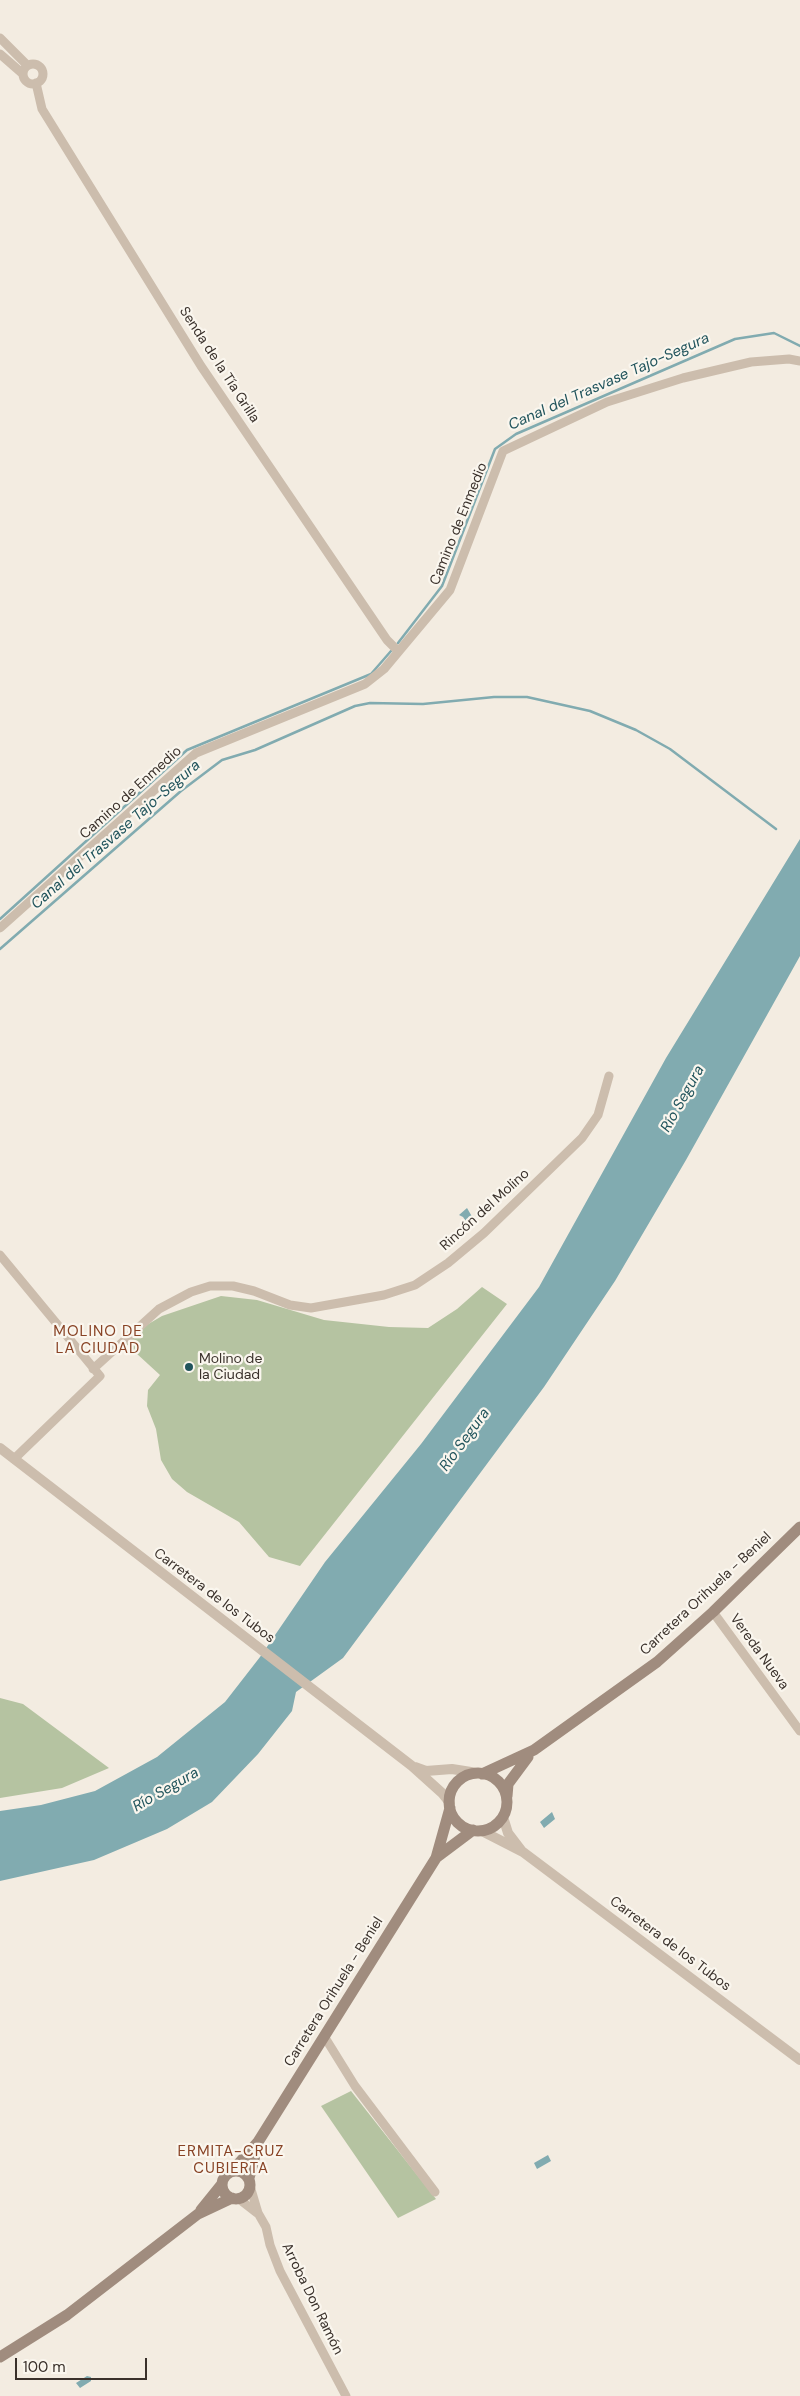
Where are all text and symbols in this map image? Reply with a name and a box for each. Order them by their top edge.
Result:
street label: Senda de la Tía Grilla [175,304,263,426]
water label: Canal del Trasvase Tajo-Segura [506,329,712,435]
street label: Camino de Enmedio [427,460,491,588]
street label: Camino de Enmedio [77,743,185,843]
water label: Canal del Trasvase Tajo-Segura [28,757,204,913]
water label: Río Segura [657,1063,709,1135]
street label: Rincón del Molino [437,1166,533,1254]
district label: MOLINO DE LA CIUDAD [52,1323,144,1358]
place label: Molino de la Ciudad [199,1351,262,1384]
marker: Molino de la Ciudad [183,1361,195,1373]
water label: Río Segura [436,1405,494,1475]
street label: Carretera Orihuela - Beniel [637,1529,775,1659]
street label: Carretera de los Tubos [150,1545,278,1647]
street label: Vereda Nueva [726,1611,792,1693]
water label: Río Segura [130,1764,202,1816]
street label: Carretera de los Tubos [606,1893,734,1995]
street label: Carretera Orihuela - Beniel [281,1914,387,2070]
district label: ERMITA-CRUZ CUBIERTA [176,2143,286,2178]
street label: Arroba Don Ramón [278,2240,346,2358]
scale bar [18,2348,150,2380]
text: 100 m [23,2357,66,2377]

